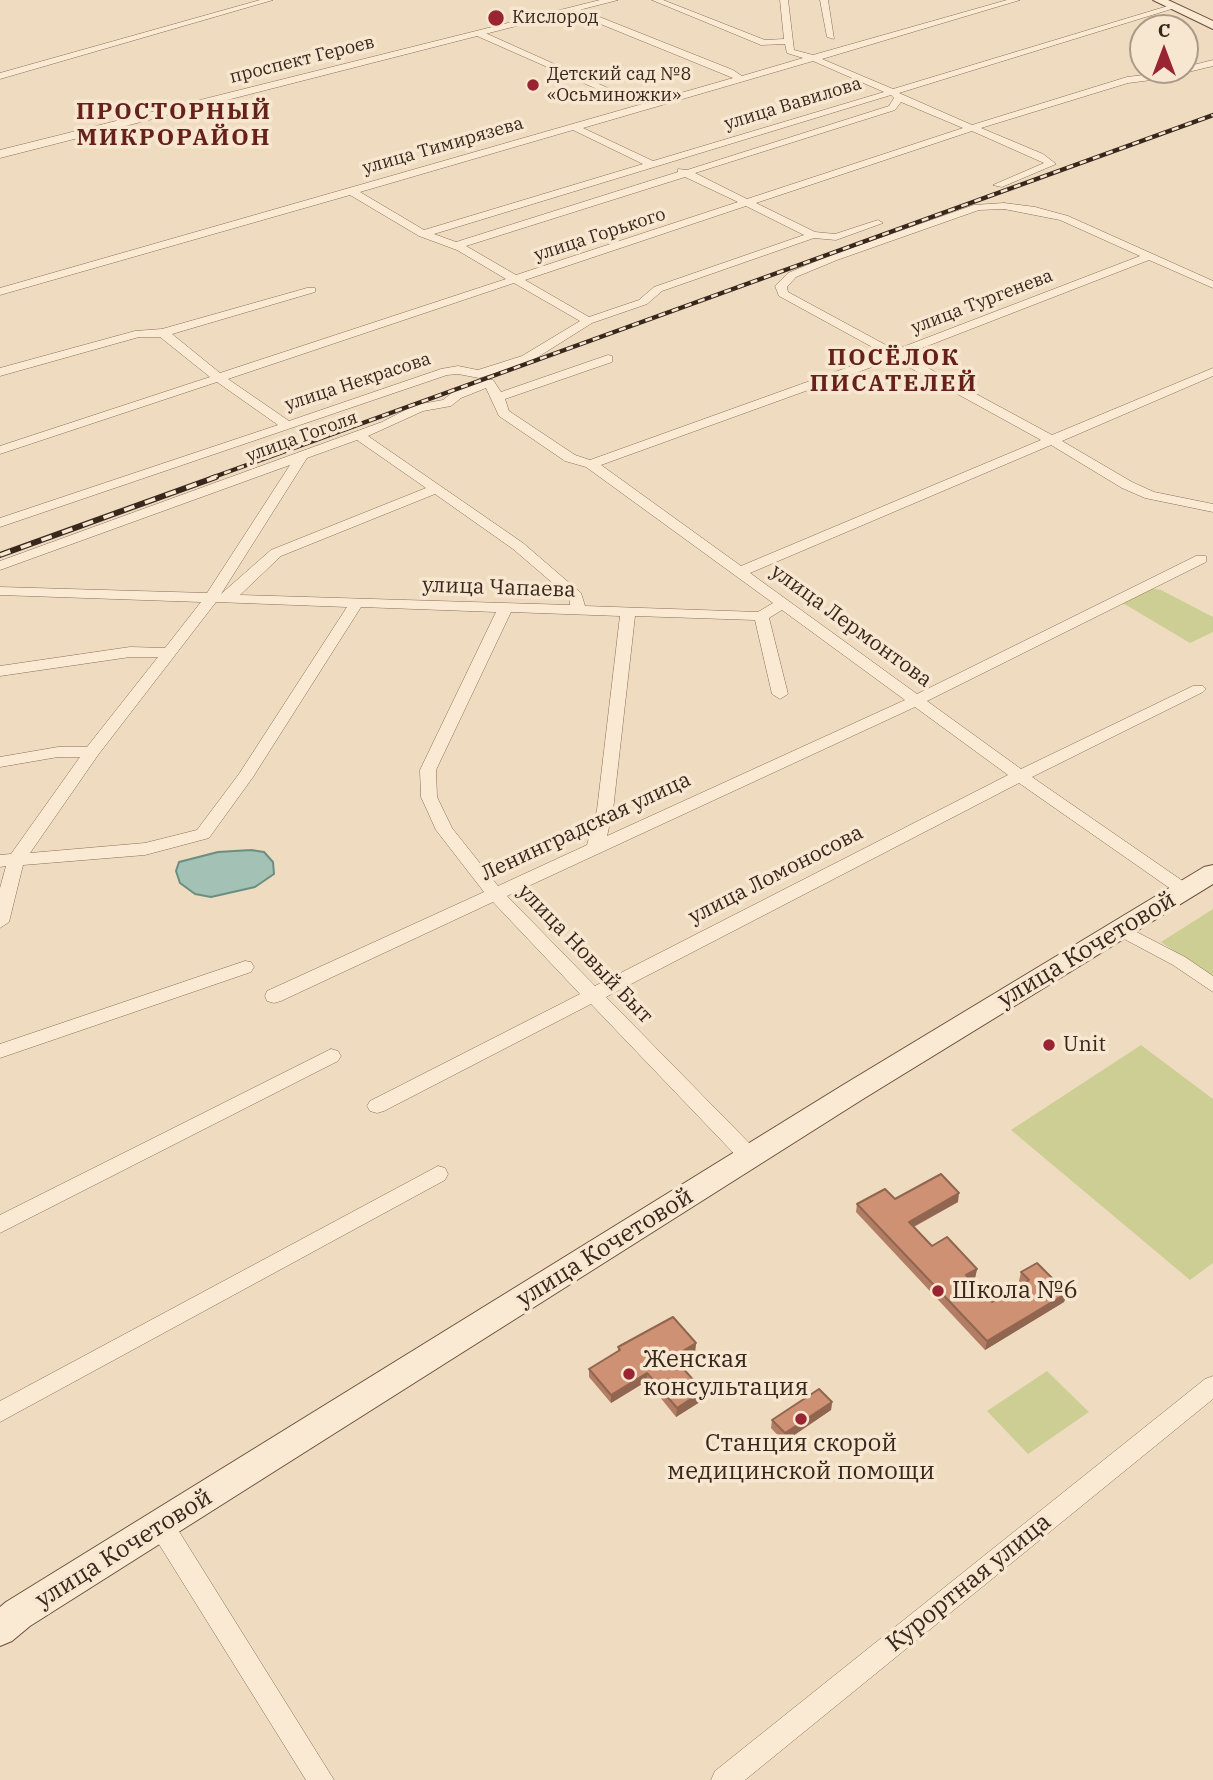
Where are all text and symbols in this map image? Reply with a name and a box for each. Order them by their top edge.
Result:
place label: Кислород [512,7,598,29]
marker: Кислород [486,8,506,28]
north arrow [1129,14,1199,84]
text: С [1158,18,1170,42]
street label: проспект Героев [227,32,377,88]
place label: Детский сад №8 «Осьминожки» [547,64,691,106]
street label: улица Вавилова [722,73,864,135]
marker: Детский сад №8 «Осьминожки» [525,77,541,93]
district label: ПРОСТОРНЫЙ МИКРОРАЙОН [77,98,271,152]
street label: улица Тимирязева [360,113,526,179]
street label: улица Горького [532,204,668,266]
street label: улица Тургенева [908,265,1056,339]
district label: ПОСЁЛОК ПИСАТЕЛЕЙ [811,344,977,398]
street label: улица Некрасова [282,348,434,416]
street label: улица Гоголя [243,407,361,467]
street label: улица Лермонтова [765,559,937,693]
street label: улица Чапаева [422,573,576,603]
street label: Ленинградская улица [477,767,695,887]
street label: улица Ломоносова [685,820,867,930]
street label: улица Новый Быт [512,879,658,1029]
street label: улица Кочетовой [993,885,1181,1015]
place label: Unit [1063,1032,1106,1058]
marker: Unit [1041,1037,1057,1053]
street label: улица Кочетовой [511,1182,699,1314]
place label: Школа №6 [952,1277,1078,1305]
marker: Школа №6 [930,1283,946,1299]
place label: Женская консультация [643,1346,809,1402]
marker: Женская консультация [621,1366,637,1382]
marker: Станция скорой медицинской помощи [793,1411,809,1427]
place label: Станция скорой медицинской помощи [667,1430,935,1486]
street label: улица Кочетовой [30,1483,218,1615]
street label: Курортная улица [881,1508,1057,1658]

